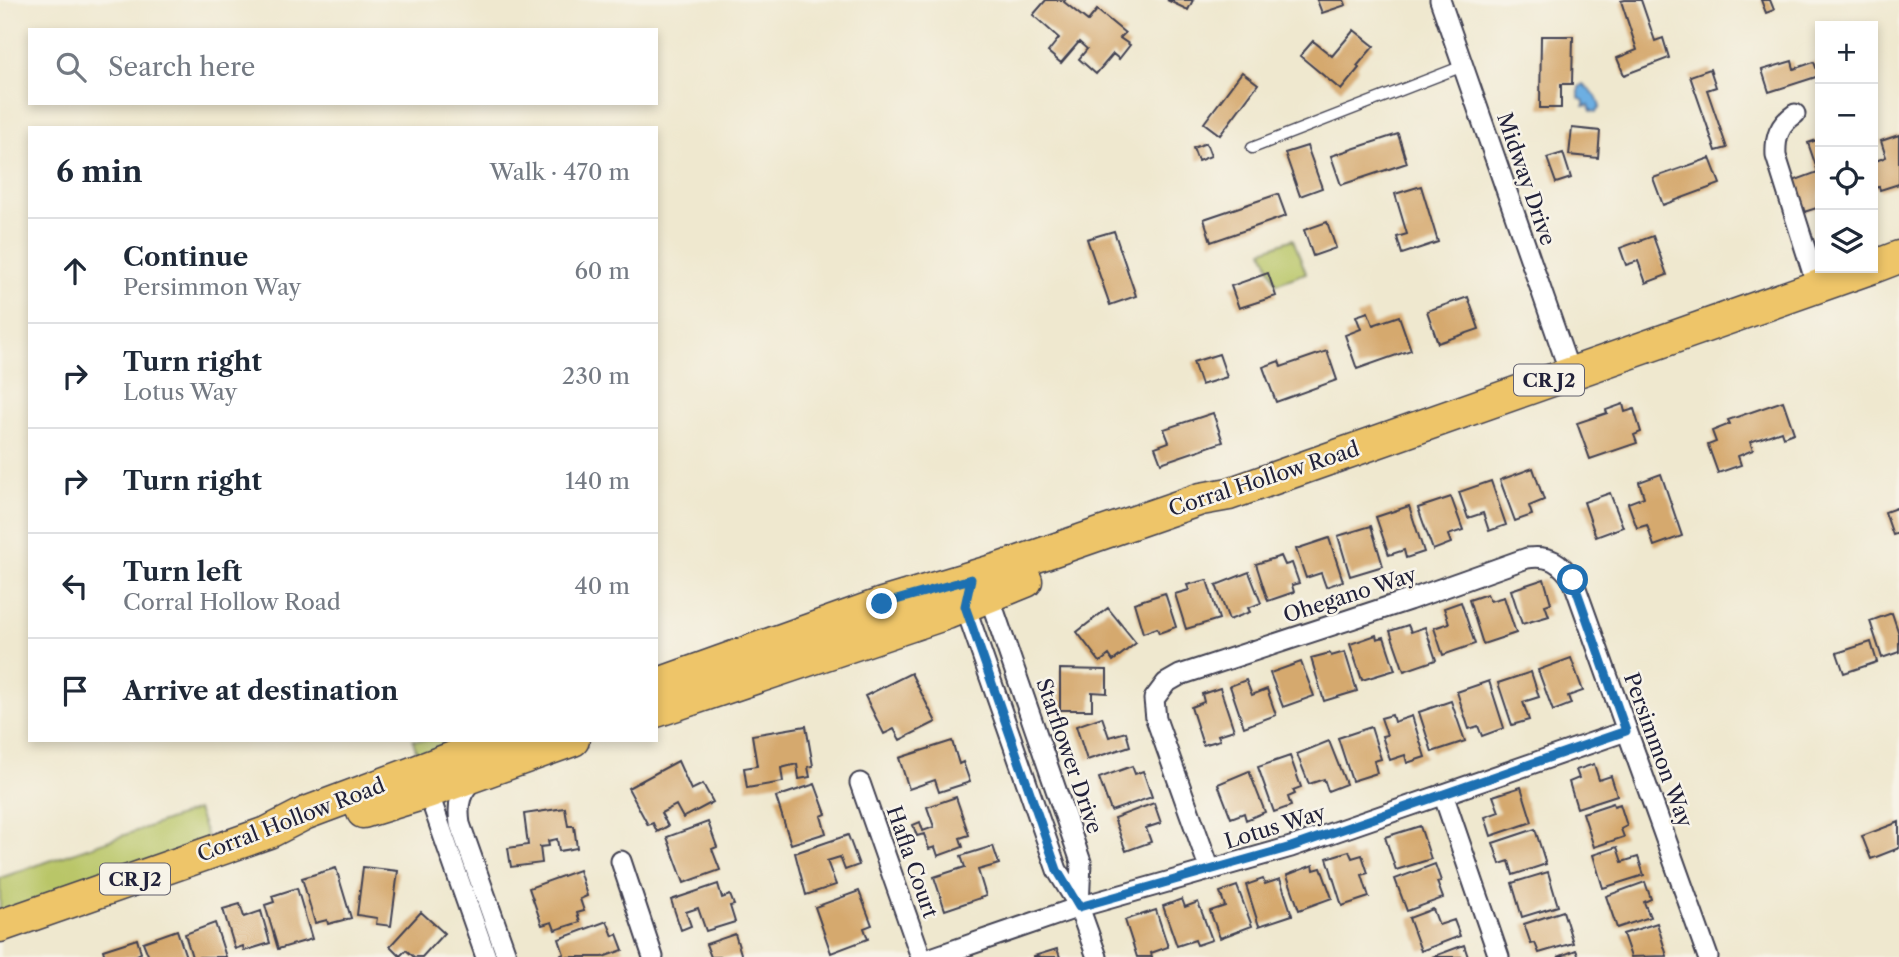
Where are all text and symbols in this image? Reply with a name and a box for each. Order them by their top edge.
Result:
map controls [1815,21,1878,273]
button: + [1815,21,1878,84]
search box [28,28,658,105]
icon: search [52,48,90,86]
text: Search here [108,51,255,83]
button: − [1815,84,1878,147]
street label: Midway Drive [1492,109,1561,248]
button: locate [1815,147,1878,210]
text: 6 min [56,153,143,190]
text: Walk · 470 m [490,158,630,186]
button: layers [1815,210,1878,273]
text: Continue [123,241,248,273]
icon: ahead [56,252,94,290]
text: 60 m [574,257,630,285]
text: Persimmon Way [123,273,301,301]
text: Turn right [123,346,262,378]
icon: right [56,357,94,395]
text: 230 m [562,362,630,390]
road number: CR J2 [1514,364,1584,396]
text: Lotus Way [123,378,237,406]
street label: Corral Hollow Road [1165,436,1363,521]
icon: right [56,462,94,500]
text: Turn right [123,465,262,497]
text: 140 m [565,467,630,495]
text: Turn left [123,556,242,588]
street label: Ohegano Way [1280,561,1420,628]
route start [1557,564,1588,595]
icon: left [56,567,94,605]
text: 40 m [575,572,630,600]
text: Corral Hollow Road [123,588,341,616]
route end [866,588,897,619]
street label: Persimmon Way [1619,669,1698,831]
icon: arrive [56,672,94,710]
text: Arrive at destination [123,675,398,707]
street label: Starflower Drive [1031,675,1108,837]
street label: Corral Hollow Road [193,772,388,867]
street label: Lotus Way [1221,799,1329,854]
street label: Hafla Court [882,803,943,922]
road number: CR J2 [100,864,170,894]

